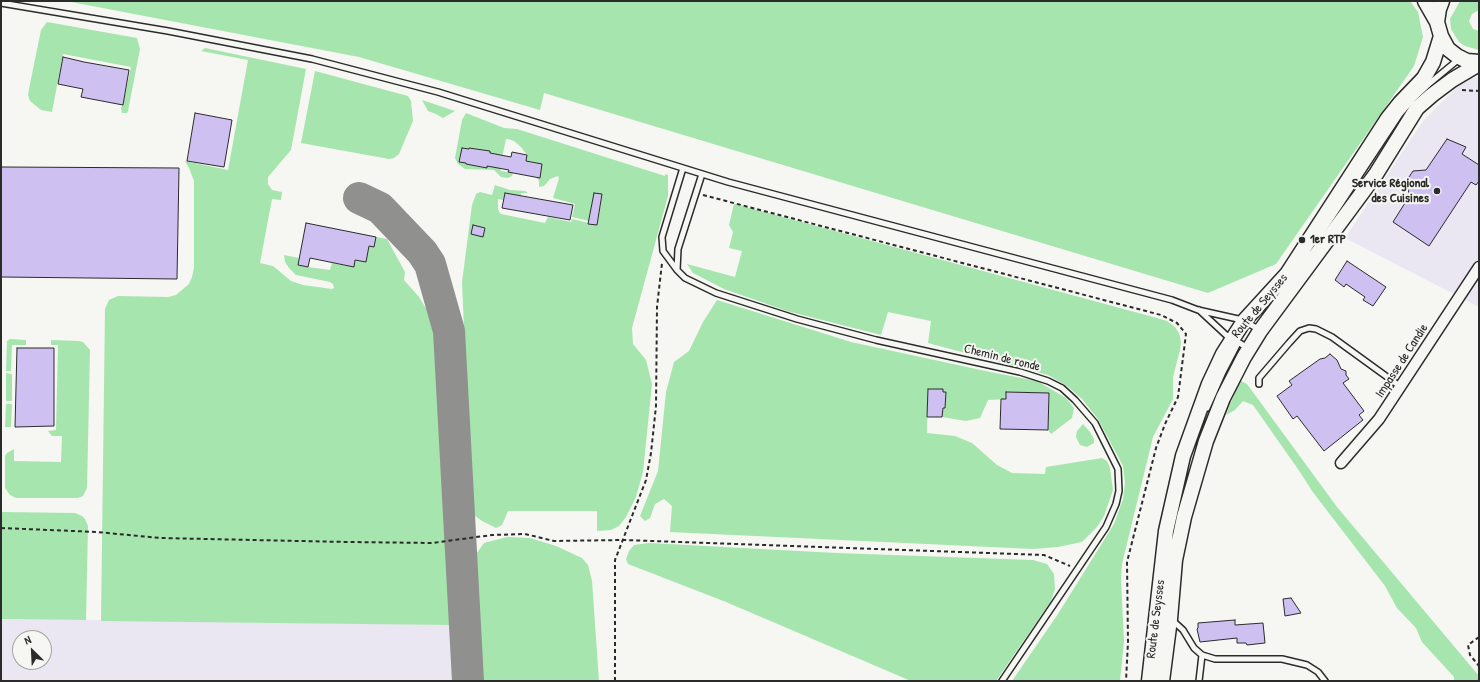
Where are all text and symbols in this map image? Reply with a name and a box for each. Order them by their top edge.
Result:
place label: Service Régional des Cuisines [1352,176,1429,207]
marker: Service Régional des Cuisines [1432,186,1442,196]
place label: 1er RTP [1310,232,1346,248]
marker: 1er RTP [1297,235,1307,245]
street label: Route de Seysses [1229,271,1291,341]
street label: Impasse de Candie [1372,321,1432,401]
street label: Chemin de ronde [962,341,1042,375]
street label: Route de Seysses [1143,579,1169,659]
north arrow [12,630,52,670]
text: N [22,632,33,648]

